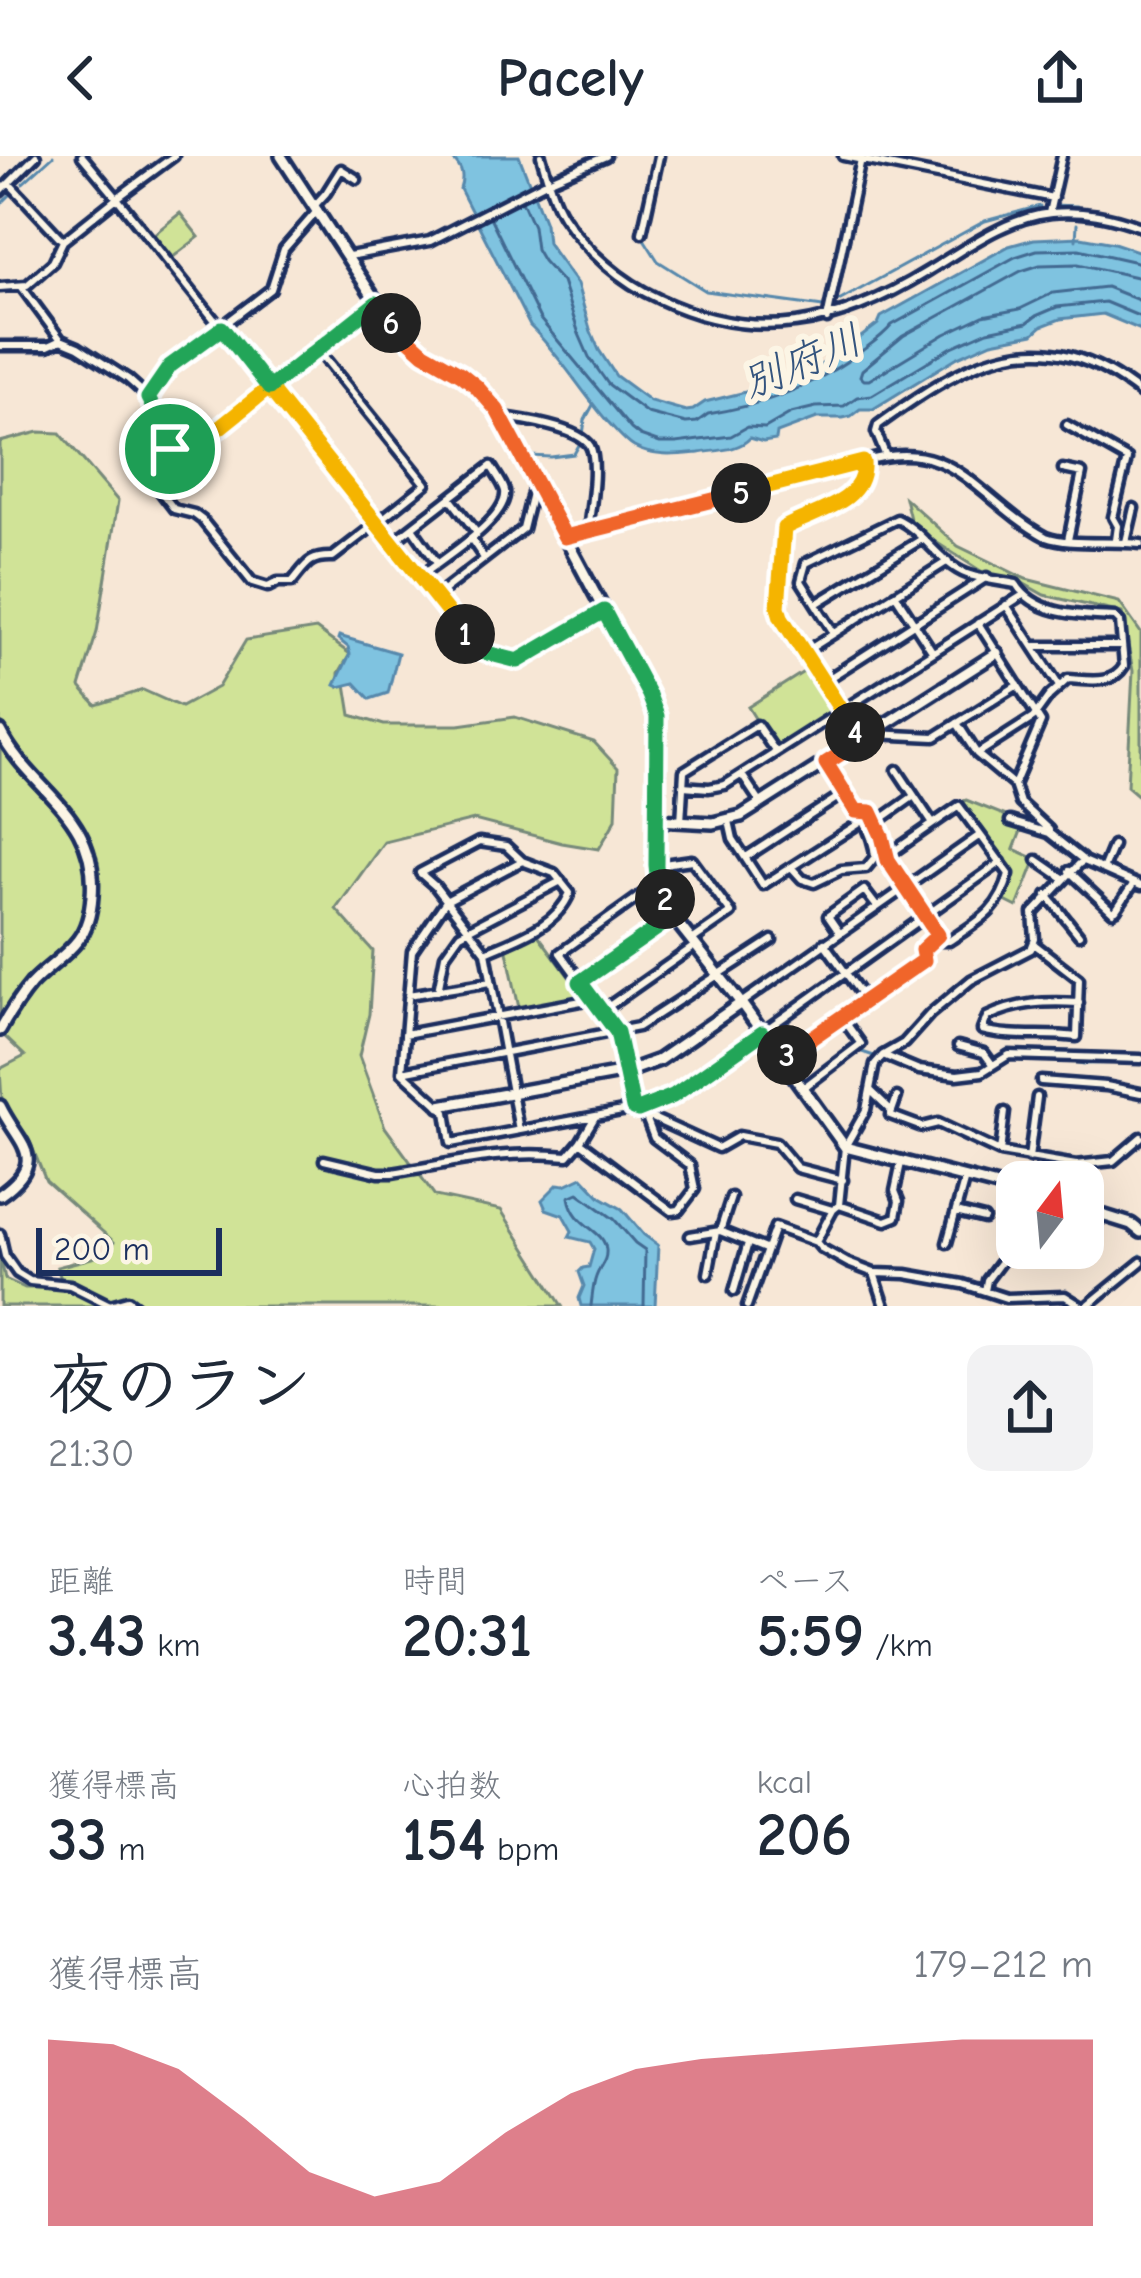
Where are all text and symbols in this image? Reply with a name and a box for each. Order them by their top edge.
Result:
icon: back [48,45,114,111]
icon: share [1027,45,1093,111]
text: Pacely [497,47,644,110]
pin: 6 [361,293,421,353]
text: 6 [382,304,400,342]
water label: 別府川 [734,315,870,409]
pin [119,398,221,500]
icon: arrive [137,416,203,482]
pin: 5 [711,463,771,523]
text: 5 [732,474,750,512]
pin: 1 [435,604,495,664]
text: 1 [459,615,471,653]
pin: 4 [825,702,885,762]
text: 4 [847,713,863,751]
pin: 2 [635,869,695,929]
text: 2 [657,880,673,918]
pin: 3 [757,1025,817,1085]
text: 3 [779,1036,795,1074]
north arrow [996,1161,1104,1269]
map controls [996,1161,1104,1269]
scale bar [36,1222,222,1275]
text: 200 m [54,1230,150,1268]
button: share [967,1345,1093,1471]
text: 夜のラン [48,1348,312,1424]
text: 21:30 [48,1431,134,1476]
text: 距離 [48,1562,114,1600]
text: 時間 [402,1562,468,1600]
text: ペース [757,1562,854,1600]
text: 3.43 [48,1602,146,1671]
text: 20:31 [402,1602,532,1671]
text: 5:59 [757,1602,864,1671]
text: km [146,1626,200,1664]
text: /km [864,1626,933,1664]
text: kcal [757,1763,812,1801]
text: 獲得標高 [48,1766,180,1804]
text: 心拍数 [402,1766,501,1804]
text: 206 [757,1801,852,1870]
text: 33 [48,1806,107,1875]
text: 154 [402,1806,486,1875]
text: m [107,1830,146,1868]
text: bpm [486,1830,559,1868]
text: 179–212 m [914,1942,1093,1987]
text: 獲得標高 [48,1952,204,1997]

